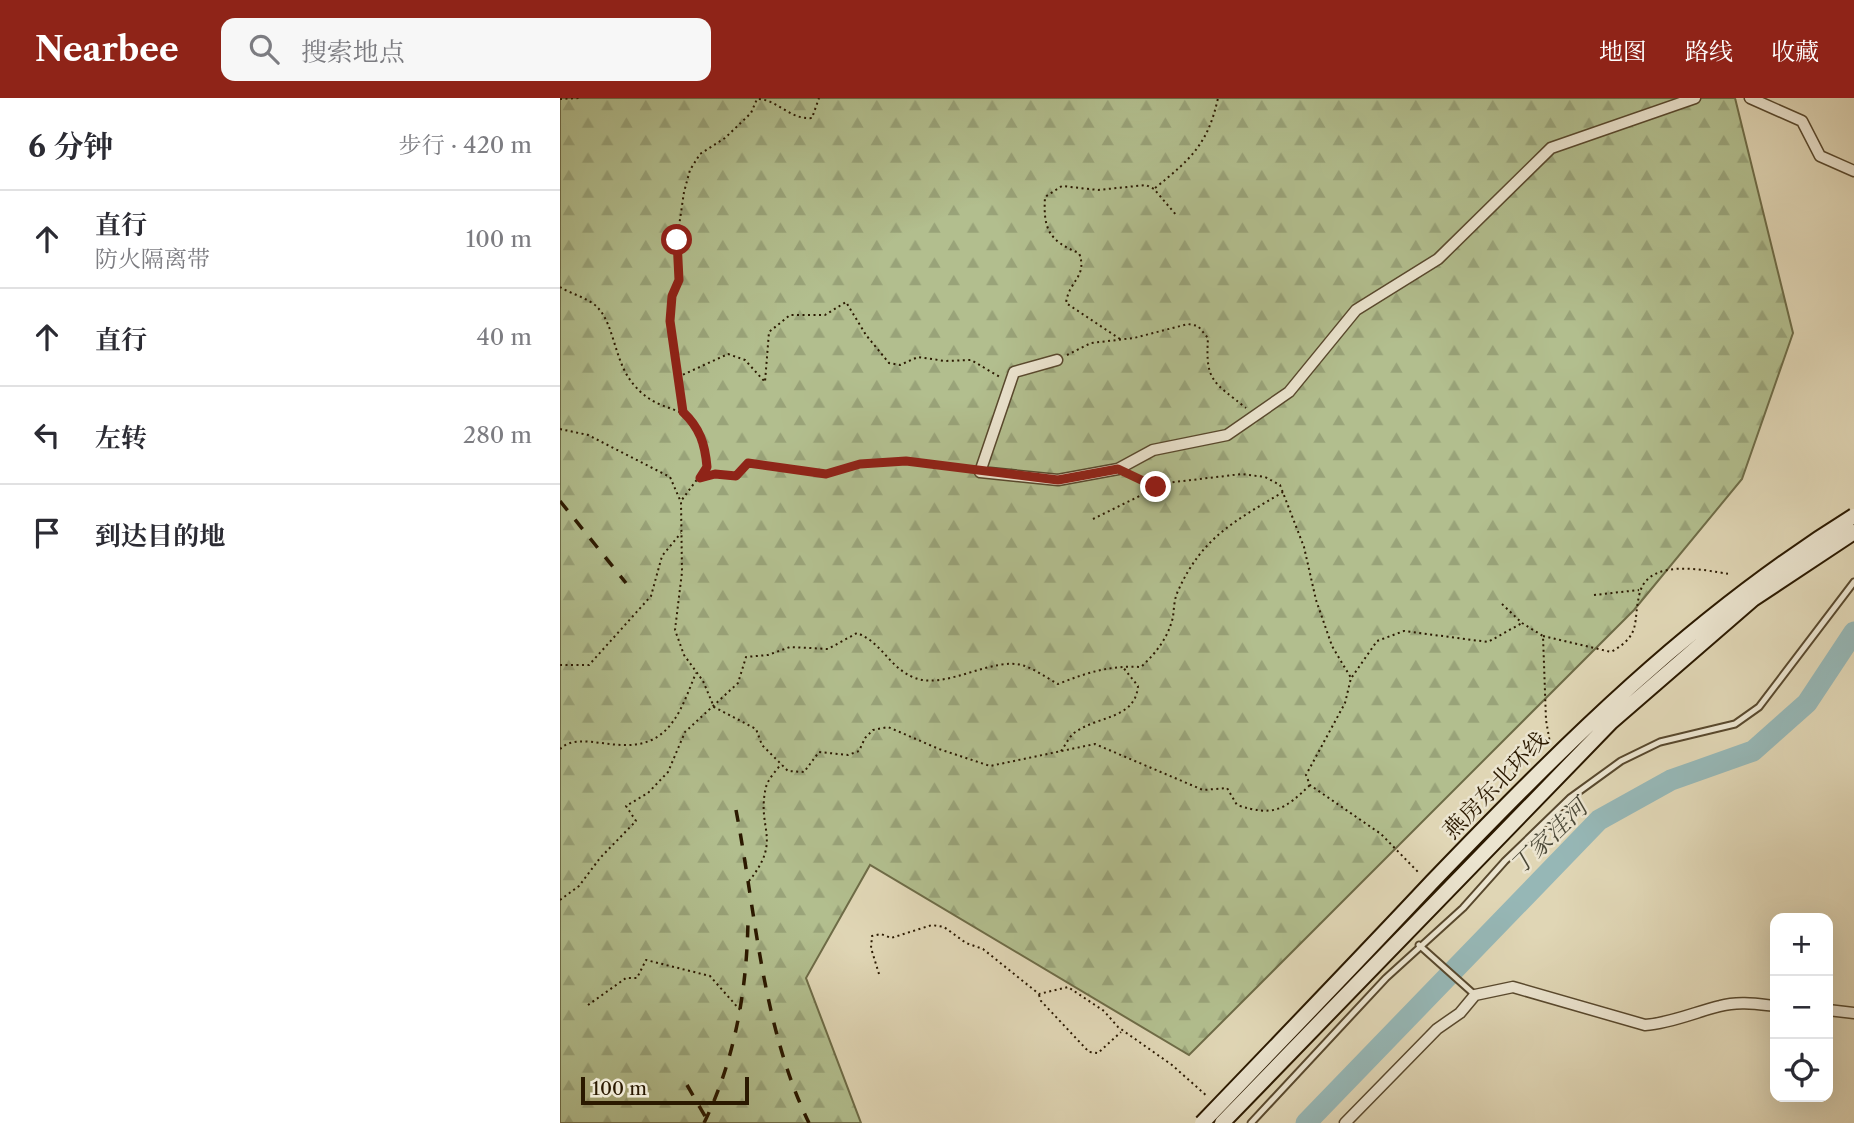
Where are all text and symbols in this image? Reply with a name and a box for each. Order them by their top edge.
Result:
search box [221,18,711,81]
text: Nearbee [35,29,179,70]
icon: search [245,30,283,68]
text: 搜索地点 [301,36,405,68]
text: 地图 [1599,37,1647,66]
text: 路线 [1685,37,1733,66]
text: 收藏 [1771,37,1819,66]
text: 6 分钟 [28,128,113,165]
text: 步行 · 420 m [399,131,532,159]
text: 直行 [95,209,147,241]
icon: ahead [28,220,66,258]
route start [661,224,692,255]
text: 100 m [466,225,532,253]
text: 防火隔离带 [95,245,210,273]
icon: ahead [28,318,66,356]
text: 40 m [477,323,532,351]
text: 直行 [95,324,147,356]
icon: left [28,416,66,454]
text: 280 m [463,421,532,449]
text: 左转 [95,422,147,454]
route end [1140,471,1171,502]
icon: arrive [28,514,66,552]
text: 到达目的地 [95,520,225,552]
street label: 燕房东北环线 [1437,726,1553,844]
water label: 丁家洼河 [1504,790,1596,880]
map controls [1770,913,1833,1102]
button: + [1770,913,1833,976]
button: − [1770,976,1833,1039]
button: locate [1770,1039,1833,1102]
scale bar [581,1074,749,1106]
text: 100 m [592,1077,647,1100]

